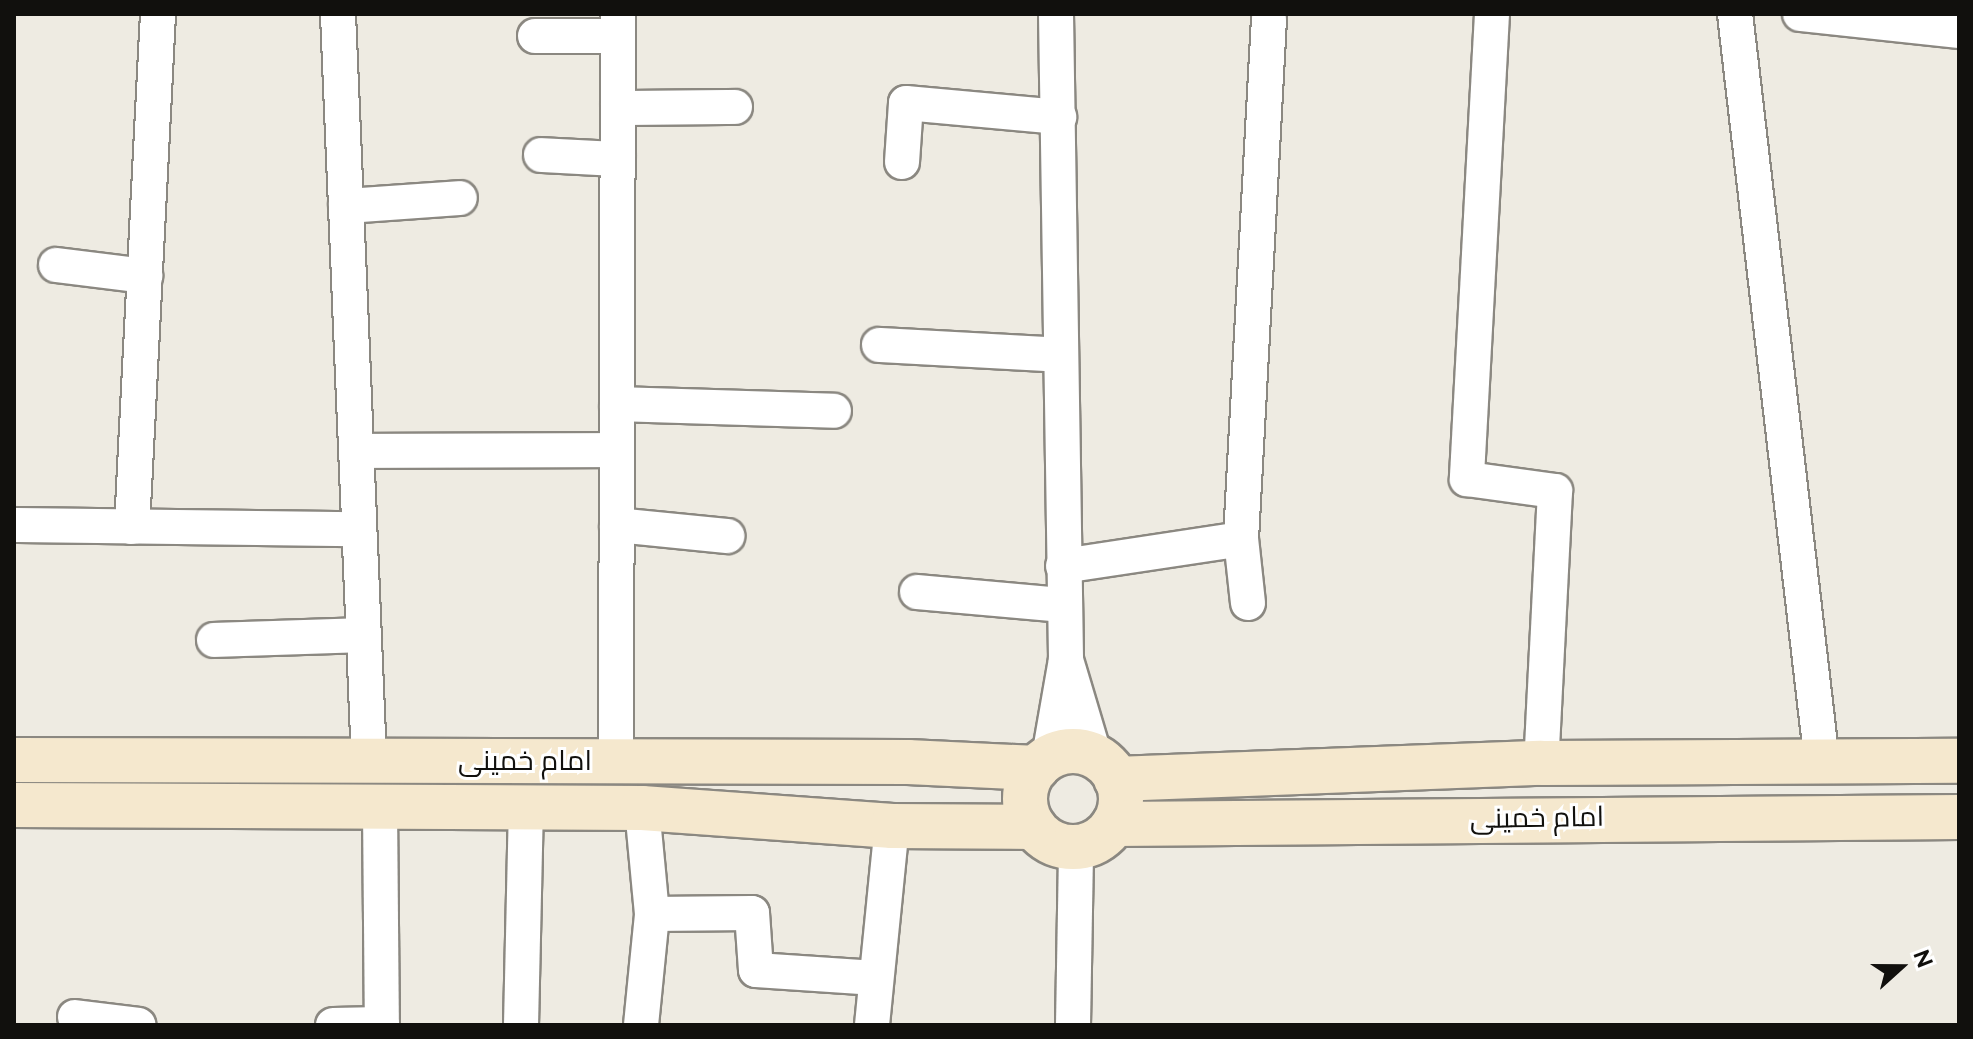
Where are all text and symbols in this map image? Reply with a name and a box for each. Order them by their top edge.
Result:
street label: امام خمینی [458,744,592,778]
street label: امام خمینی [1470,800,1604,836]
north arrow [1861,927,1941,1007]
text: N [1908,946,1939,971]

